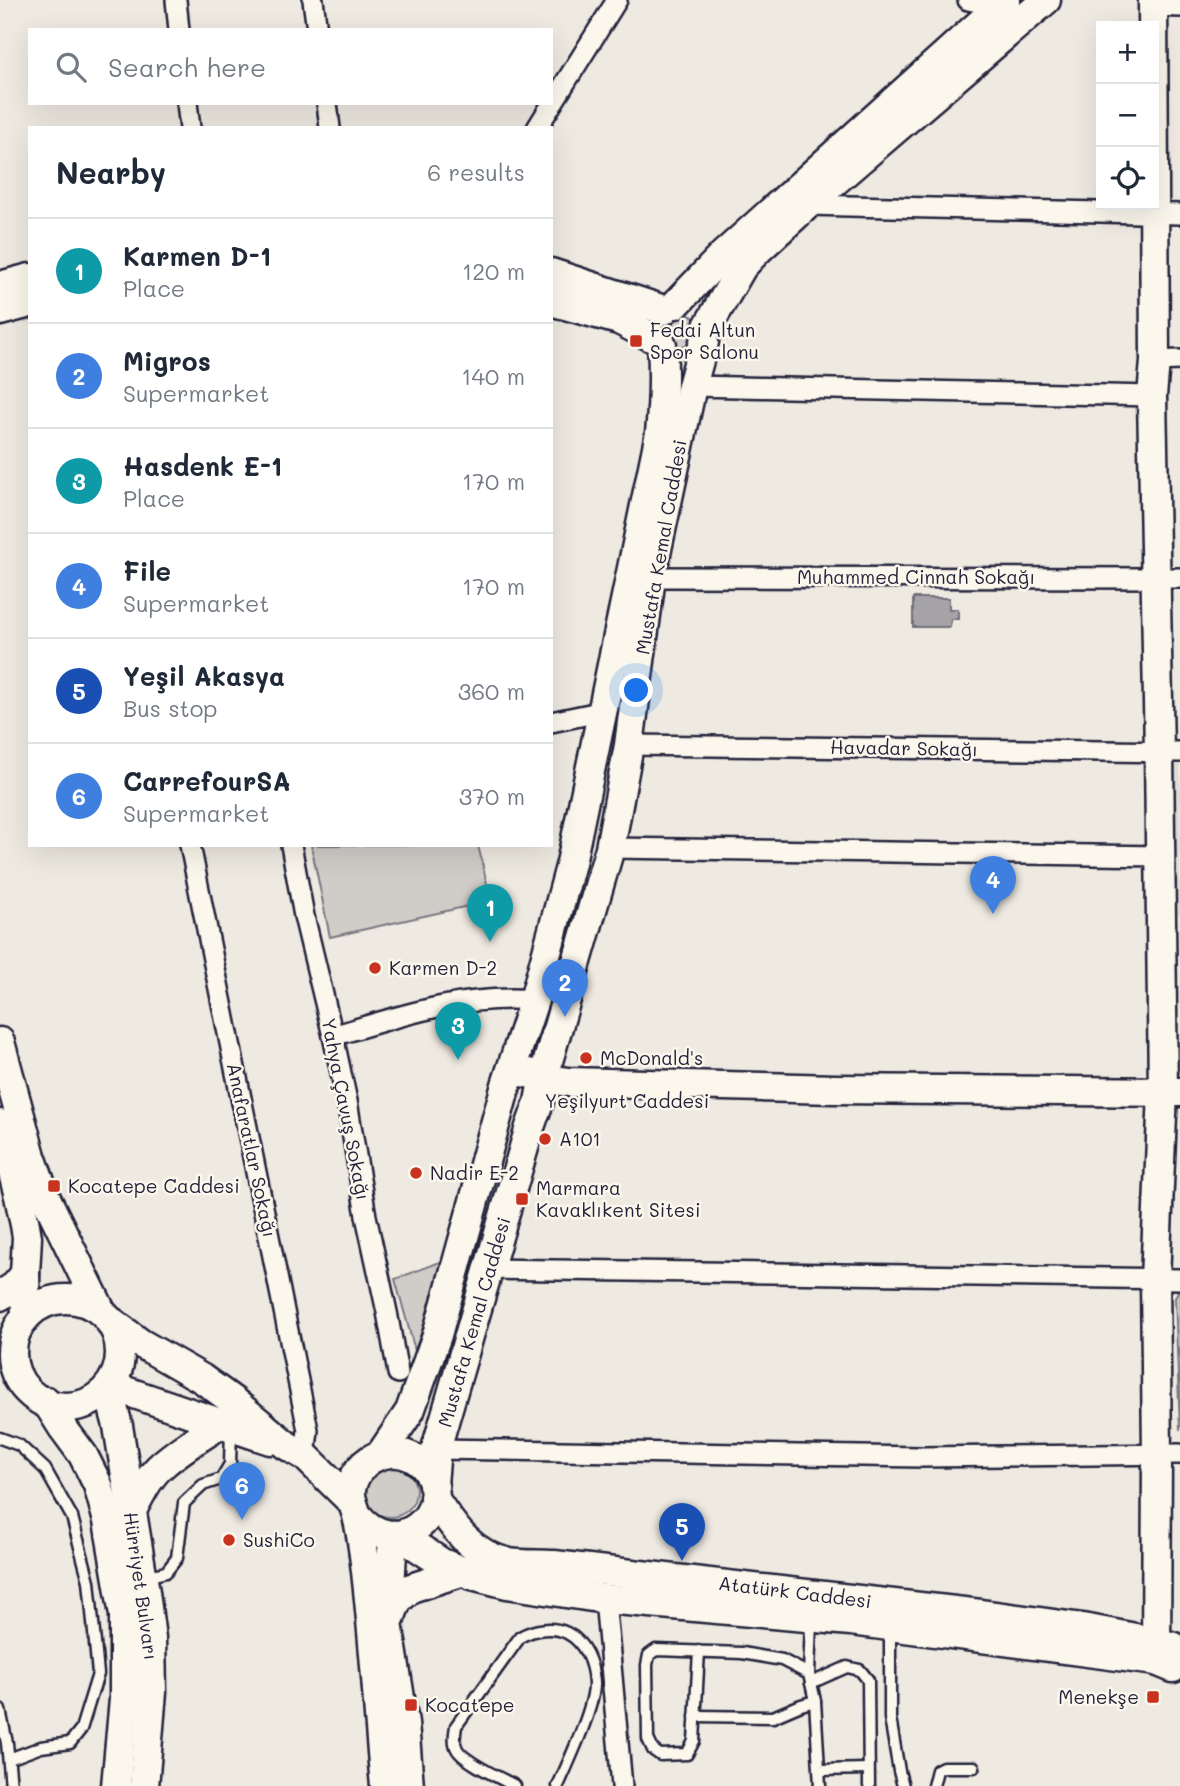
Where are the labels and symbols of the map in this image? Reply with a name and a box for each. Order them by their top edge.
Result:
place label: Fedai Altun Spor Salonu [650,317,759,364]
marker: Fedai Altun Spor Salonu [628,333,644,349]
street label: Mustafa Kemal Caddesi [629,438,692,656]
street label: Muhammed Cinnah Sokağı [797,564,1035,589]
your location [619,673,653,707]
street label: Havadar Sokağı [830,734,978,761]
pin: 4 [970,856,1016,914]
pin: 1 [467,884,513,942]
place label: Karmen D-2 [389,955,497,980]
pin: 2 [542,959,588,1017]
marker: Karmen D-2 [367,960,383,976]
pin: 3 [435,1002,481,1060]
street label: Yahya Çavuş Sokağı [317,1016,376,1202]
place label: McDonald's [600,1045,703,1070]
marker: McDonald's [578,1050,594,1066]
street label: Anafaratlar Sokağı [222,1060,283,1239]
street label: Yeşilyurt Caddesi [545,1088,709,1113]
place label: A101 [559,1126,601,1151]
marker: A101 [537,1131,553,1147]
place label: Nadir E-2 [430,1160,519,1185]
marker: Nadir E-2 [408,1165,424,1181]
place label: Kocatepe Caddesi [68,1173,240,1198]
place label: Marmara Kavaklıkent Sitesi [536,1175,701,1222]
marker: Kocatepe Caddesi [46,1178,62,1194]
marker: Marmara Kavaklıkent Sitesi [514,1191,530,1207]
street label: Mustafa Kemal Caddesi [432,1214,516,1430]
pin: 6 [219,1462,265,1520]
pin: 5 [659,1503,705,1561]
street label: Hürriyet Bulvarı [119,1510,164,1662]
place label: SushiCo [243,1527,315,1552]
marker: SushiCo [221,1532,237,1548]
street label: Atatürk Caddesi [717,1570,873,1613]
place label: Menekşe [1058,1684,1139,1709]
marker: Menekşe [1145,1689,1161,1705]
place label: Kocatepe [425,1692,514,1717]
marker: Kocatepe [403,1697,419,1713]

